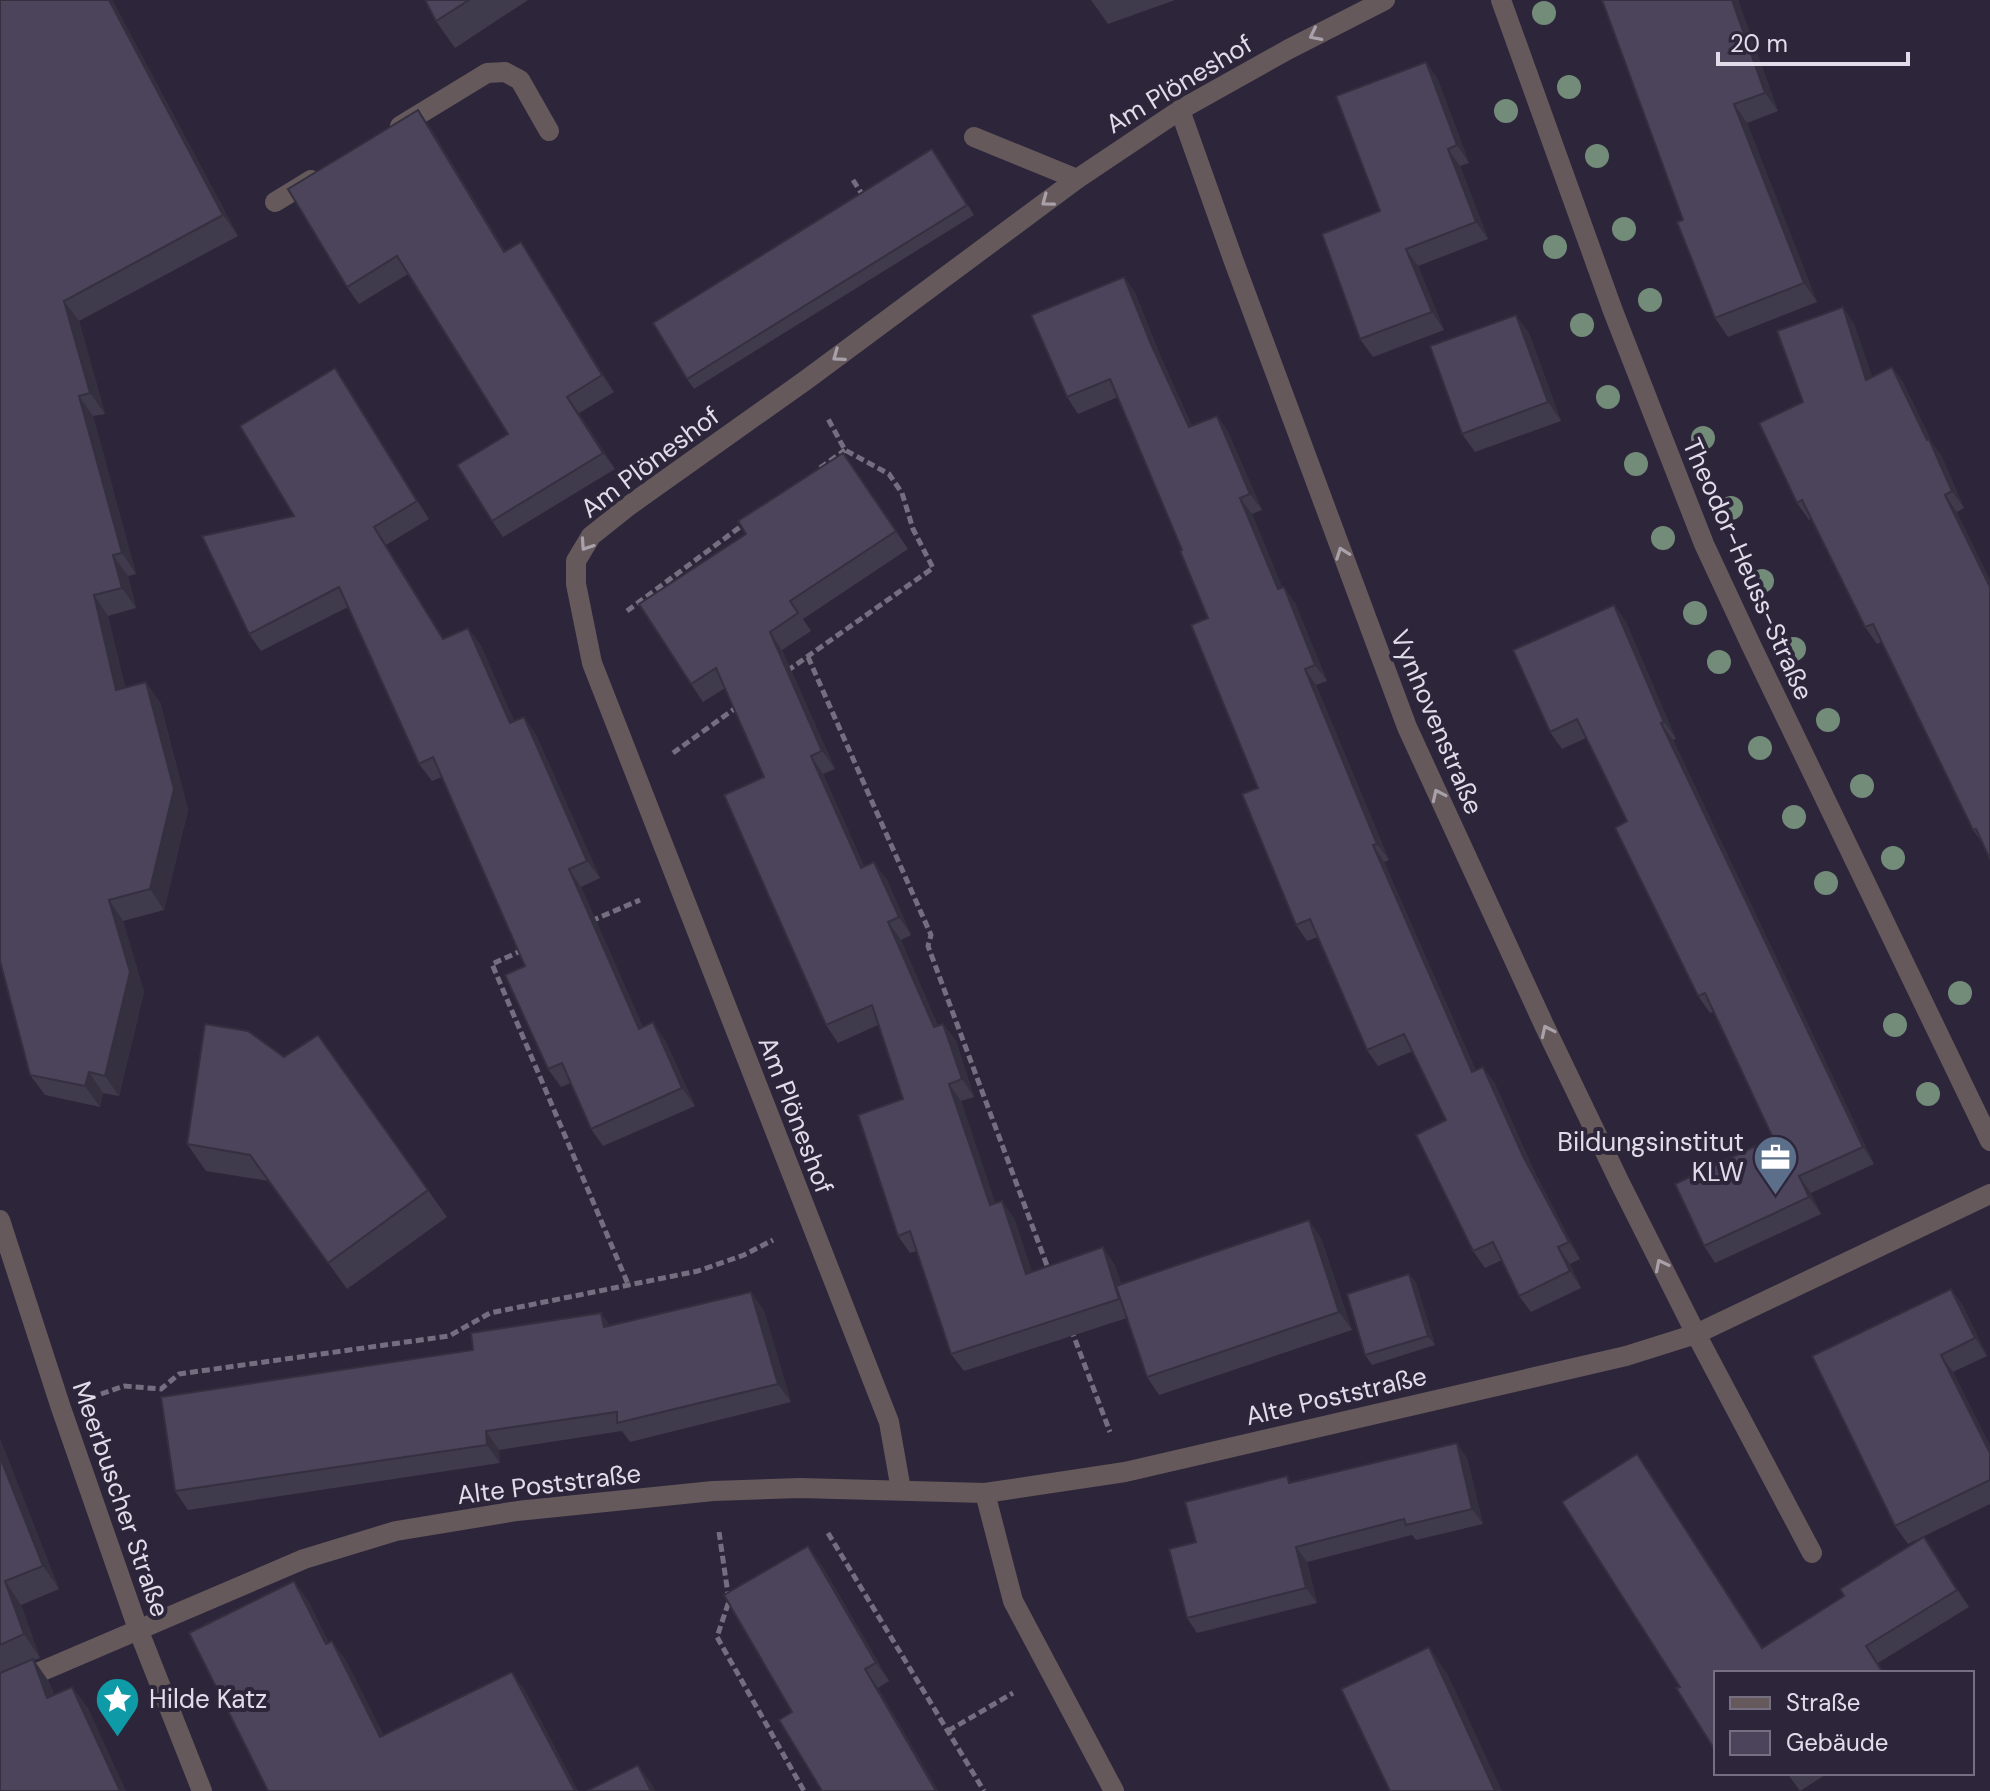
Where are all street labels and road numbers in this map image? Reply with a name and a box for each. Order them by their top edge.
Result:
street label: Am Plöneshof [1099,27,1259,141]
street label: Am Plöneshof [574,399,726,525]
street label: Theodor-Heuss-Straße [1675,433,1821,705]
street label: Vynhovenstraße [1383,625,1491,819]
street label: Am Plöneshof [750,1032,842,1199]
street label: Alte Poststraße [1242,1359,1430,1433]
street label: Meerbuscher Straße [65,1377,177,1621]
street label: Alte Poststraße [455,1456,643,1512]

